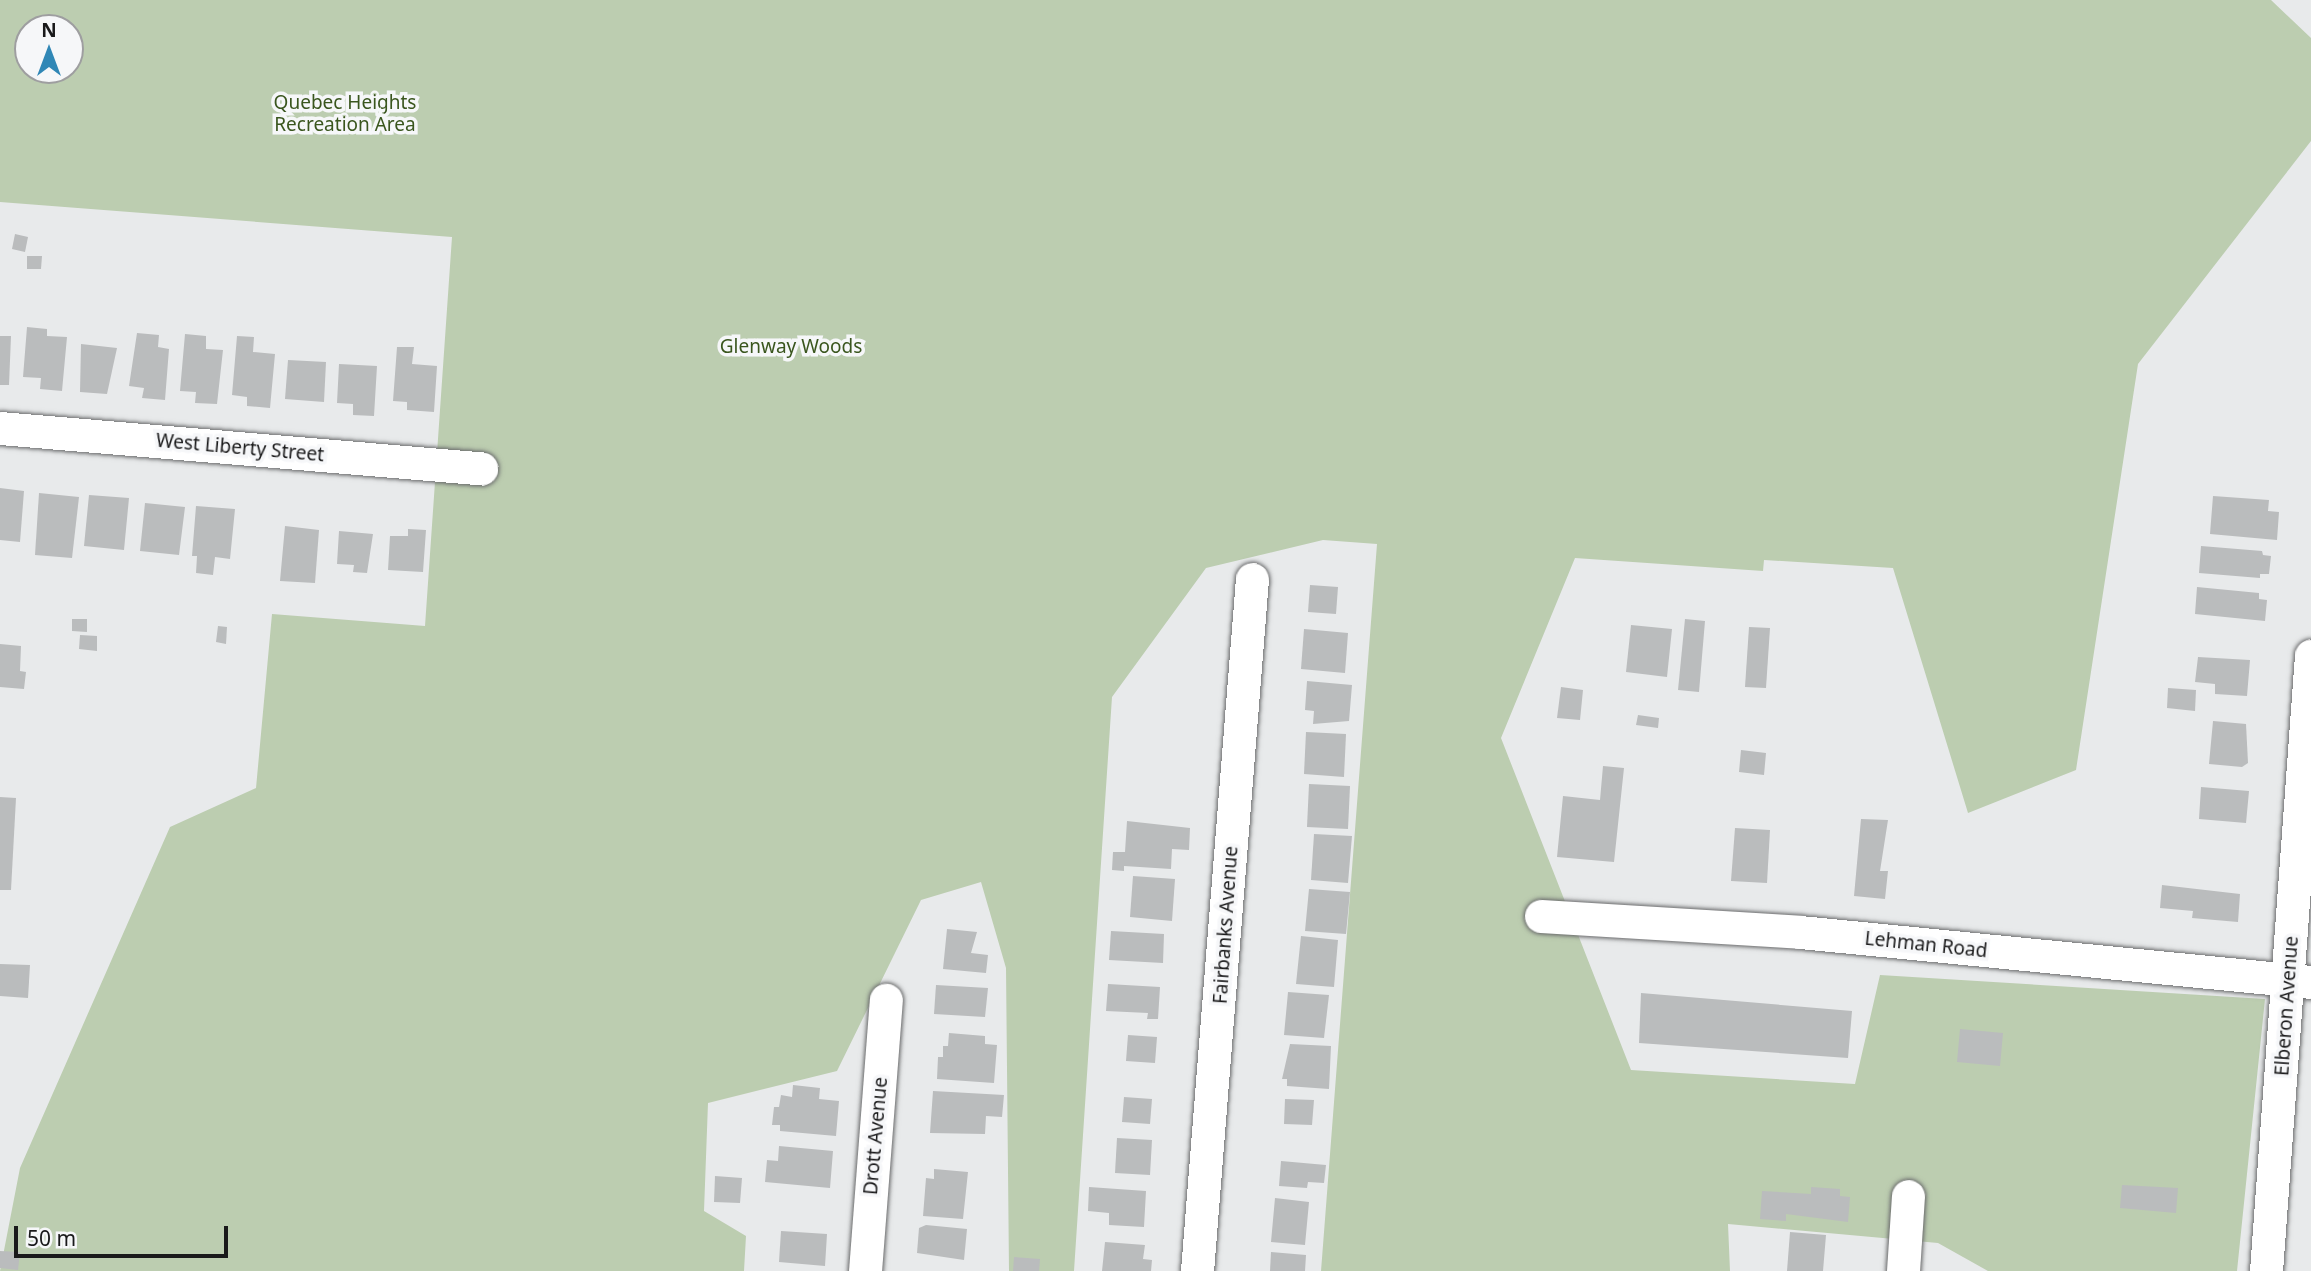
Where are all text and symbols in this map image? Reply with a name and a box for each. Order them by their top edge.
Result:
north arrow [14,14,84,84]
text: N [41,17,57,43]
park label: Quebec Heights Recreation Area [274,92,416,136]
park label: Glenway Woods [720,336,862,358]
street label: West Liberty Street [155,429,325,467]
street label: Fairbanks Avenue [1209,845,1243,1005]
street label: Lehman Road [1864,927,1988,963]
street label: Elberon Avenue [2271,935,2303,1077]
street label: Drott Avenue [859,1076,893,1196]
scale bar [18,1212,231,1256]
text: 50 m [27,1224,76,1252]

